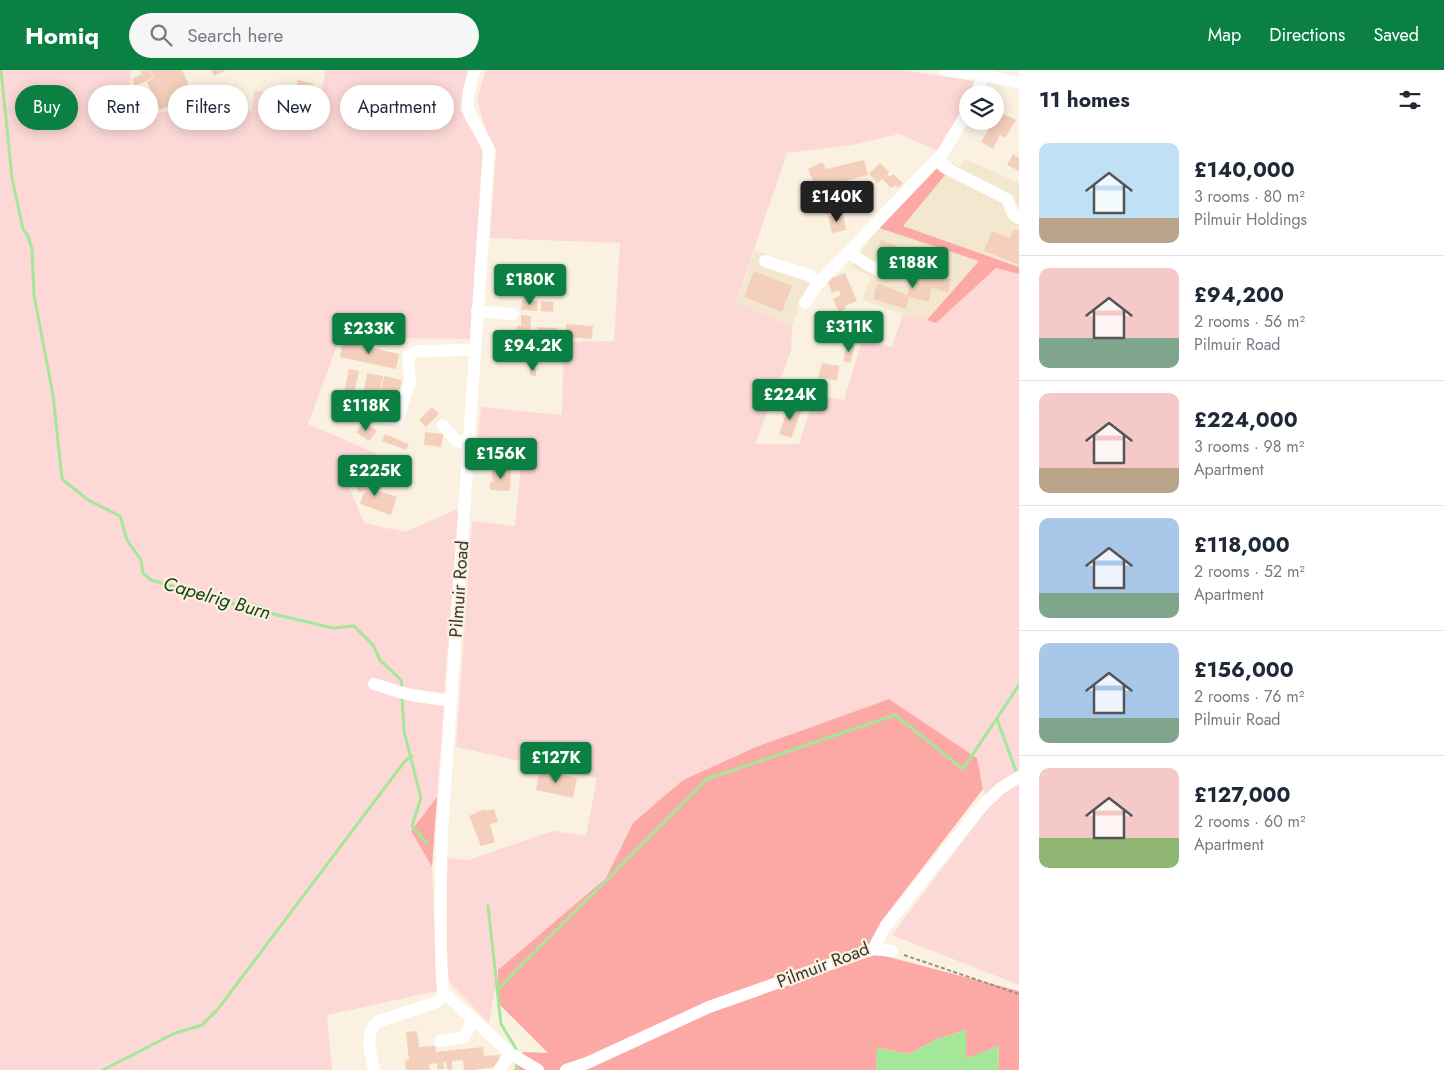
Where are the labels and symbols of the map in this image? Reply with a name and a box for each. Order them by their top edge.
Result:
pin: £140K [802,180,872,223]
pin: £188K [878,246,948,289]
pin: £180K [495,264,565,306]
pin: £311K [814,310,884,353]
pin: £233K [334,312,404,355]
pin: £94.2K [492,330,574,372]
pin: £224K [755,378,825,421]
pin: £118K [331,390,401,432]
pin: £156K [466,438,536,480]
pin: £225K [340,454,410,497]
street label: Pilmuir Road [443,540,475,638]
water label: Capelrig Burn [160,570,274,626]
pin: £127K [521,742,591,784]
street label: Pilmuir Road [773,935,873,995]

